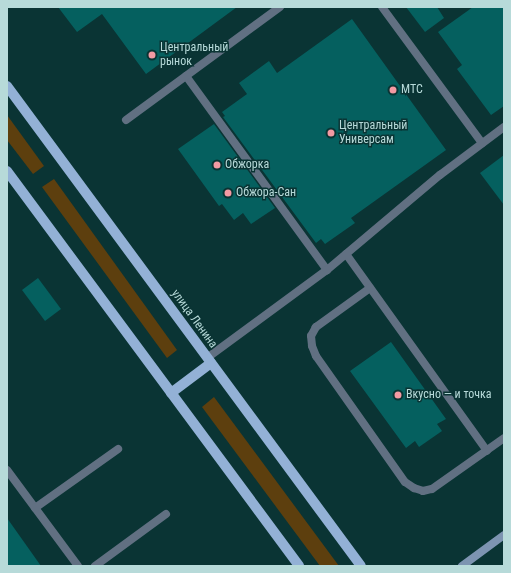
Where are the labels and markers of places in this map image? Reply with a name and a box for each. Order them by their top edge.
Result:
place label: Центральный рынок [160,41,228,69]
marker: Центральный рынок [147,50,157,60]
place label: МТС [401,83,423,97]
marker: МТС [388,85,398,95]
place label: Центральный Универсам [339,119,407,147]
marker: Центральный Универсам [326,128,336,138]
place label: Обжорка [225,158,269,172]
marker: Обжорка [212,160,222,170]
place label: Обжора-Сан [236,186,296,200]
marker: Обжора-Сан [223,188,233,198]
place label: Вкусно — и точка [406,388,492,402]
marker: Вкусно — и точка [393,390,403,400]

